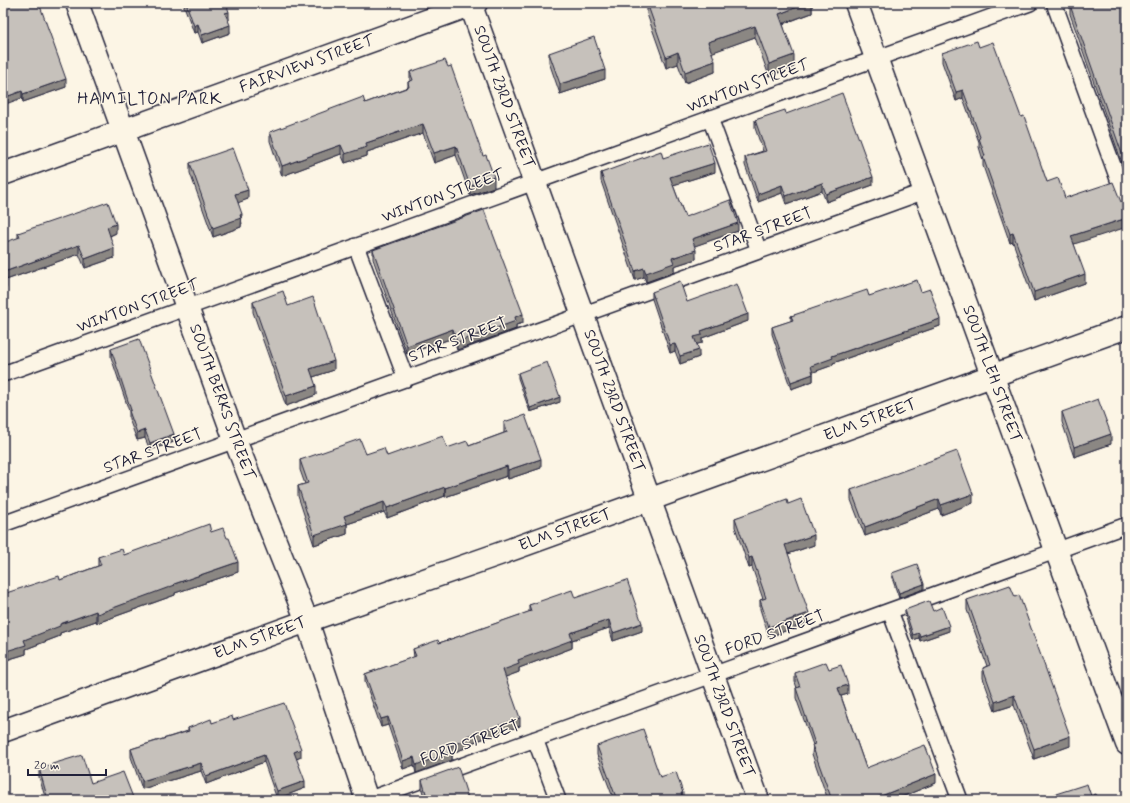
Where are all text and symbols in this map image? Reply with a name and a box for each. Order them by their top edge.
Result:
street label: SOUTH 23RD STREET [468,22,540,172]
street label: FAIRVIEW STREET [237,29,378,98]
street label: WINTON STREET [684,54,813,118]
district label: HAMILTON PARK [77,88,223,110]
street label: WINTON STREET [379,164,508,228]
street label: STAR STREET [711,202,815,258]
street label: WINTON STREET [74,274,203,338]
street label: SOUTH LEH STREET [957,302,1027,446]
street label: STAR STREET [406,312,510,368]
street label: SOUTH BERKS STREET [184,321,260,484]
street label: SOUTH 23RD STREET [578,326,650,476]
street label: ELM STREET [821,394,919,446]
street label: STAR STREET [101,423,205,479]
street label: ELM STREET [516,504,614,556]
street label: FORD STREET [722,605,828,661]
street label: ELM STREET [211,612,309,664]
street label: SOUTH 23RD STREET [688,631,760,781]
street label: FORD STREET [417,715,523,771]
scale bar [28,751,106,777]
text: 20 m [34,758,60,774]

